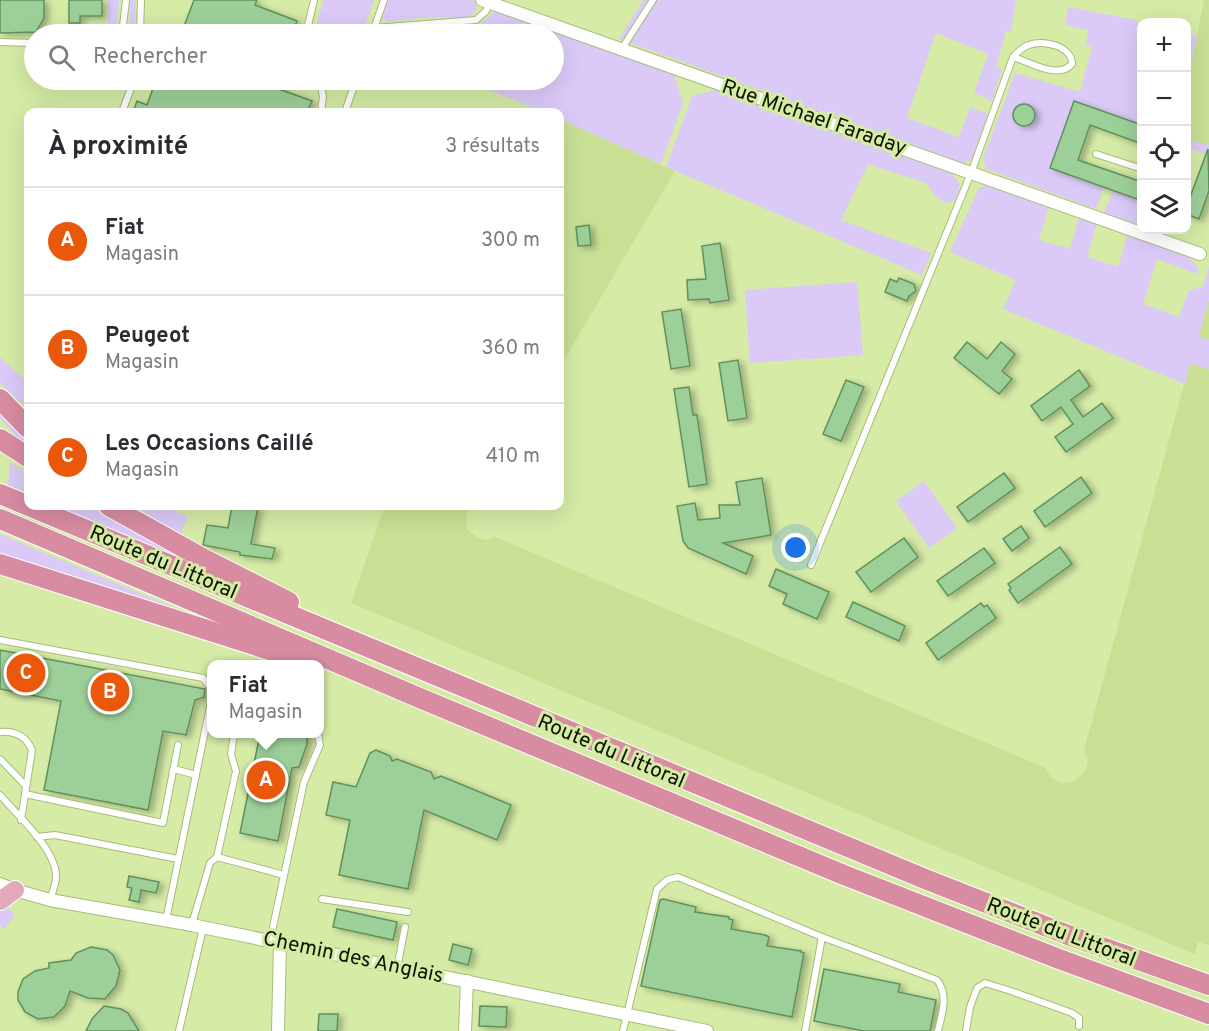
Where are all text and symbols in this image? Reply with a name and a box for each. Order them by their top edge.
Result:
map controls [1137,18,1191,234]
button: + [1137,18,1191,72]
search box [24,24,564,90]
icon: search [45,41,78,74]
text: Rechercher [93,44,207,71]
button: − [1137,72,1191,126]
street label: Rue Michael Faraday [718,74,910,162]
button: locate [1137,126,1191,180]
text: À proximité [48,131,188,164]
text: 3 résultats [445,134,540,160]
button: layers [1137,180,1191,234]
text: Fiat [105,215,144,242]
text: A [60,228,75,254]
text: 300 m [481,228,540,254]
text: Magasin [105,242,179,268]
text: Peugeot [105,323,190,350]
text: B [61,336,74,362]
text: 360 m [482,336,540,362]
text: Magasin [105,350,179,376]
text: Les Occasions Caillé [105,431,314,458]
text: C [61,444,74,470]
text: 410 m [486,444,540,470]
text: Magasin [105,458,179,484]
street label: Route du Littoral [85,520,241,606]
your location [781,533,810,562]
pin: C [6,650,46,696]
popup [207,660,324,738]
pin: B [90,670,130,714]
text: Fiat [229,673,268,700]
text: Magasin [229,700,302,726]
street label: Route du Littoral [533,709,689,795]
pin: A [246,758,286,802]
street label: Route du Littoral [982,892,1140,974]
street label: Chemin des Anglais [260,926,446,990]

